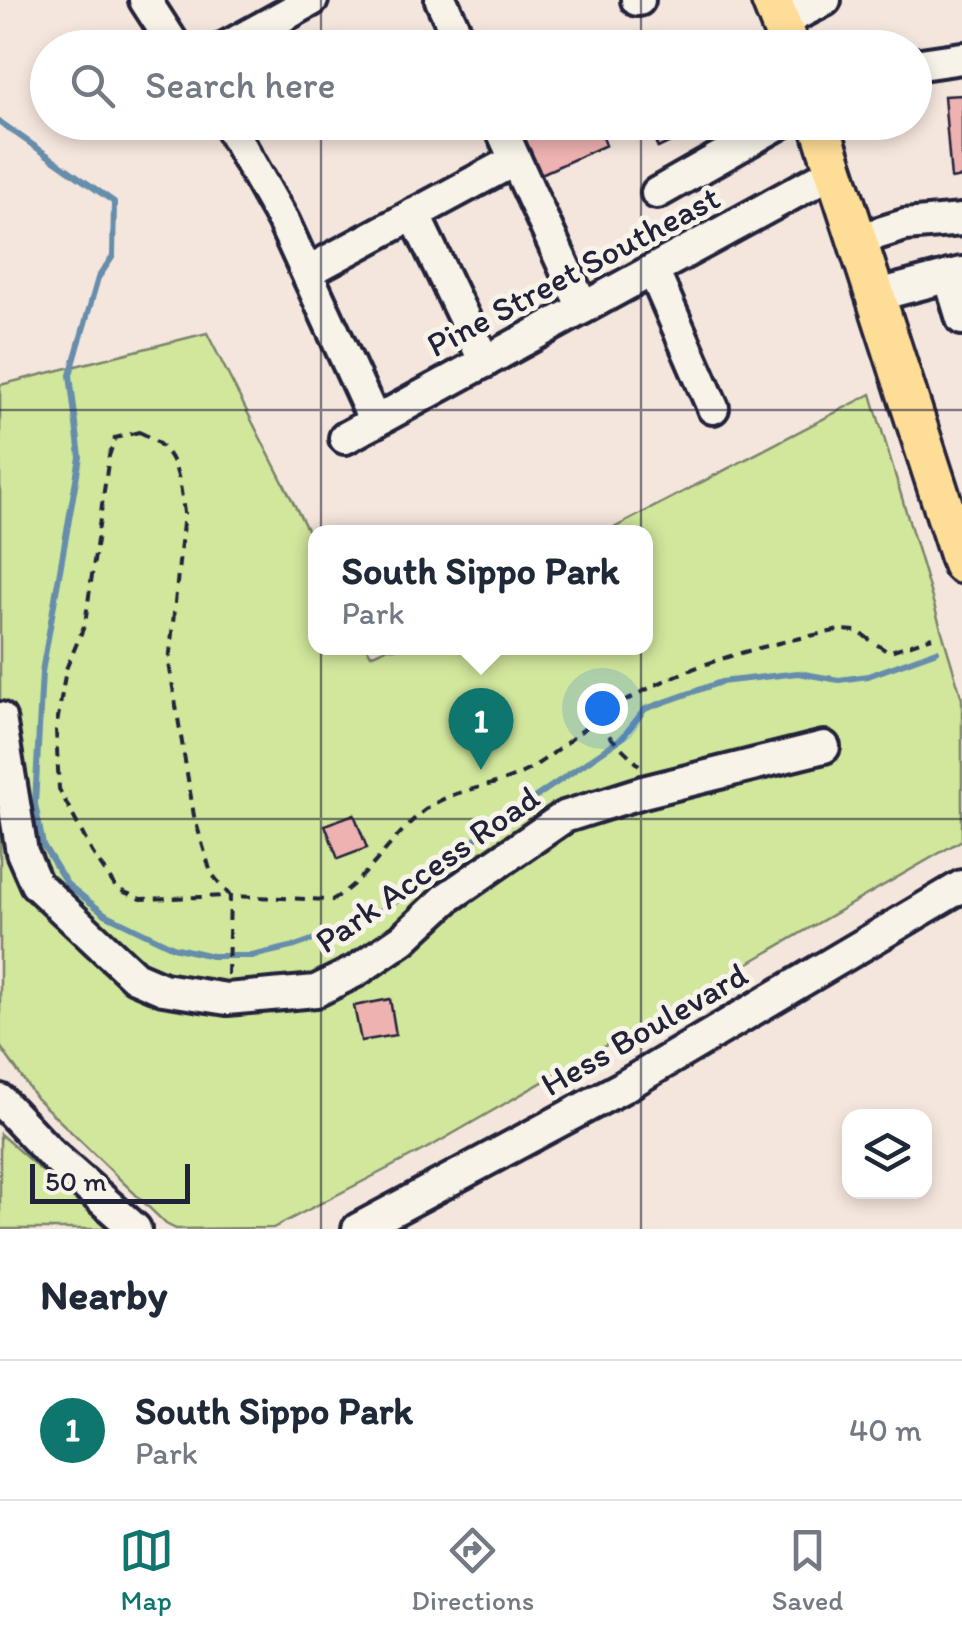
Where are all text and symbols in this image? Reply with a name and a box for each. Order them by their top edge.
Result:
search box [30,30,932,140]
icon: search [65,58,120,113]
text: Search here [145,62,336,108]
street label: Pine Street Southeast [419,176,727,366]
popup [308,525,653,655]
text: South Sippo Park [342,548,619,594]
text: Park [342,594,404,632]
your location [577,683,628,734]
pin: 1 [448,688,514,770]
street label: Park Access Road [307,776,547,962]
street label: Hess Boulevard [533,953,755,1105]
map controls [842,1109,932,1199]
button: layers [842,1109,932,1199]
scale bar [30,1159,190,1204]
text: 50 m [45,1164,107,1198]
text: Nearby [40,1269,167,1320]
text: South Sippo Park [135,1388,413,1434]
text: 1 [65,1411,80,1449]
text: 40 m [849,1411,922,1449]
text: Park [135,1434,198,1472]
tab: Map [119,1523,174,1617]
tab: Directions [411,1523,534,1617]
tab: Saved [772,1523,843,1617]

